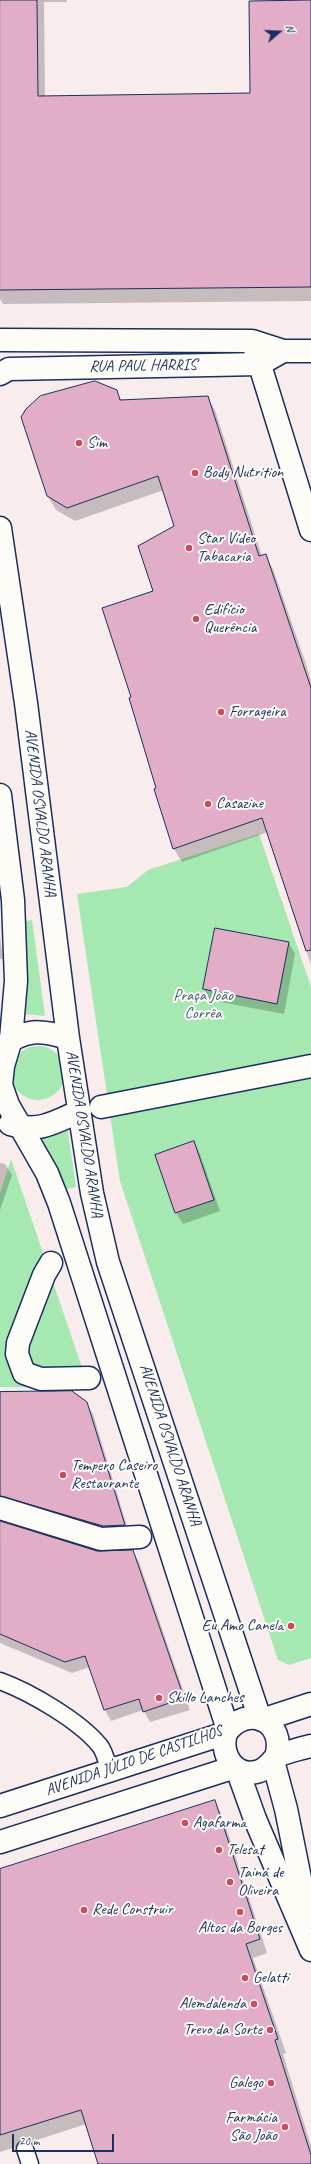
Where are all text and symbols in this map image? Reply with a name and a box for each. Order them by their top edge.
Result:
north arrow [259,12,299,52]
text: N [283,23,298,34]
street label: RUA PAUL HARRIS [89,355,197,377]
place label: Sim [87,433,107,453]
marker: Sim [74,438,84,448]
place label: Body Nutrition [203,463,283,483]
marker: Body Nutrition [190,468,200,478]
place label: Star Vídeo Tabacaria [197,529,255,567]
marker: Star Vídeo Tabacaria [184,543,194,553]
place label: Edifício Querência [204,600,256,638]
marker: Edifício Querência [191,614,201,624]
place label: Forrageira [229,702,286,722]
marker: Forrageira [216,707,226,717]
street label: AVENIDA OSVALDO ARANHA [20,728,60,898]
place label: Casazine [216,794,263,814]
marker: Casazine [203,799,213,809]
park label: Praça João Corrêa [173,986,233,1024]
street label: AVENIDA OSVALDO ARANHA [61,1049,107,1219]
street label: AVENIDA OSVALDO ARANHA [135,1362,205,1528]
place label: Tempero Caseiro Restaurante [71,1456,157,1494]
marker: Tempero Caseiro Restaurante [58,1470,68,1480]
place label: Eu Amo Canela [202,1616,283,1636]
marker: Eu Amo Canela [286,1621,296,1631]
place label: Skillo Lanches [167,1688,243,1708]
marker: Skillo Lanches [154,1693,164,1703]
street label: AVENIDA JÚLIO DE CASTILHOS [43,1722,225,1800]
place label: Agafarma [193,1813,246,1833]
marker: Agafarma [180,1818,190,1828]
place label: Telesat [227,1840,263,1860]
marker: Telesat [214,1845,224,1855]
place label: Tainá de Oliveira [238,1863,283,1901]
marker: Tainá de Oliveira [225,1877,235,1887]
place label: Rede Construir [92,1900,173,1920]
marker: Rede Construir [79,1905,89,1915]
marker: Altos da Borges [235,1907,245,1917]
place label: Altos da Borges [198,1918,282,1938]
place label: Gelatti [253,1968,289,1988]
marker: Gelatti [240,1973,250,1983]
place label: Alemdalenda [179,1994,246,2014]
marker: Alemdalenda [249,1999,259,2009]
place label: Trevo da Sorte [184,2020,262,2040]
marker: Trevo da Sorte [265,2025,275,2035]
place label: Galego [229,2073,263,2093]
marker: Galego [266,2078,276,2088]
place label: Farmácia São João [226,2108,277,2146]
marker: Farmácia São João [280,2122,290,2132]
scale bar [14,2126,116,2152]
text: 20 m [19,2133,39,2149]

